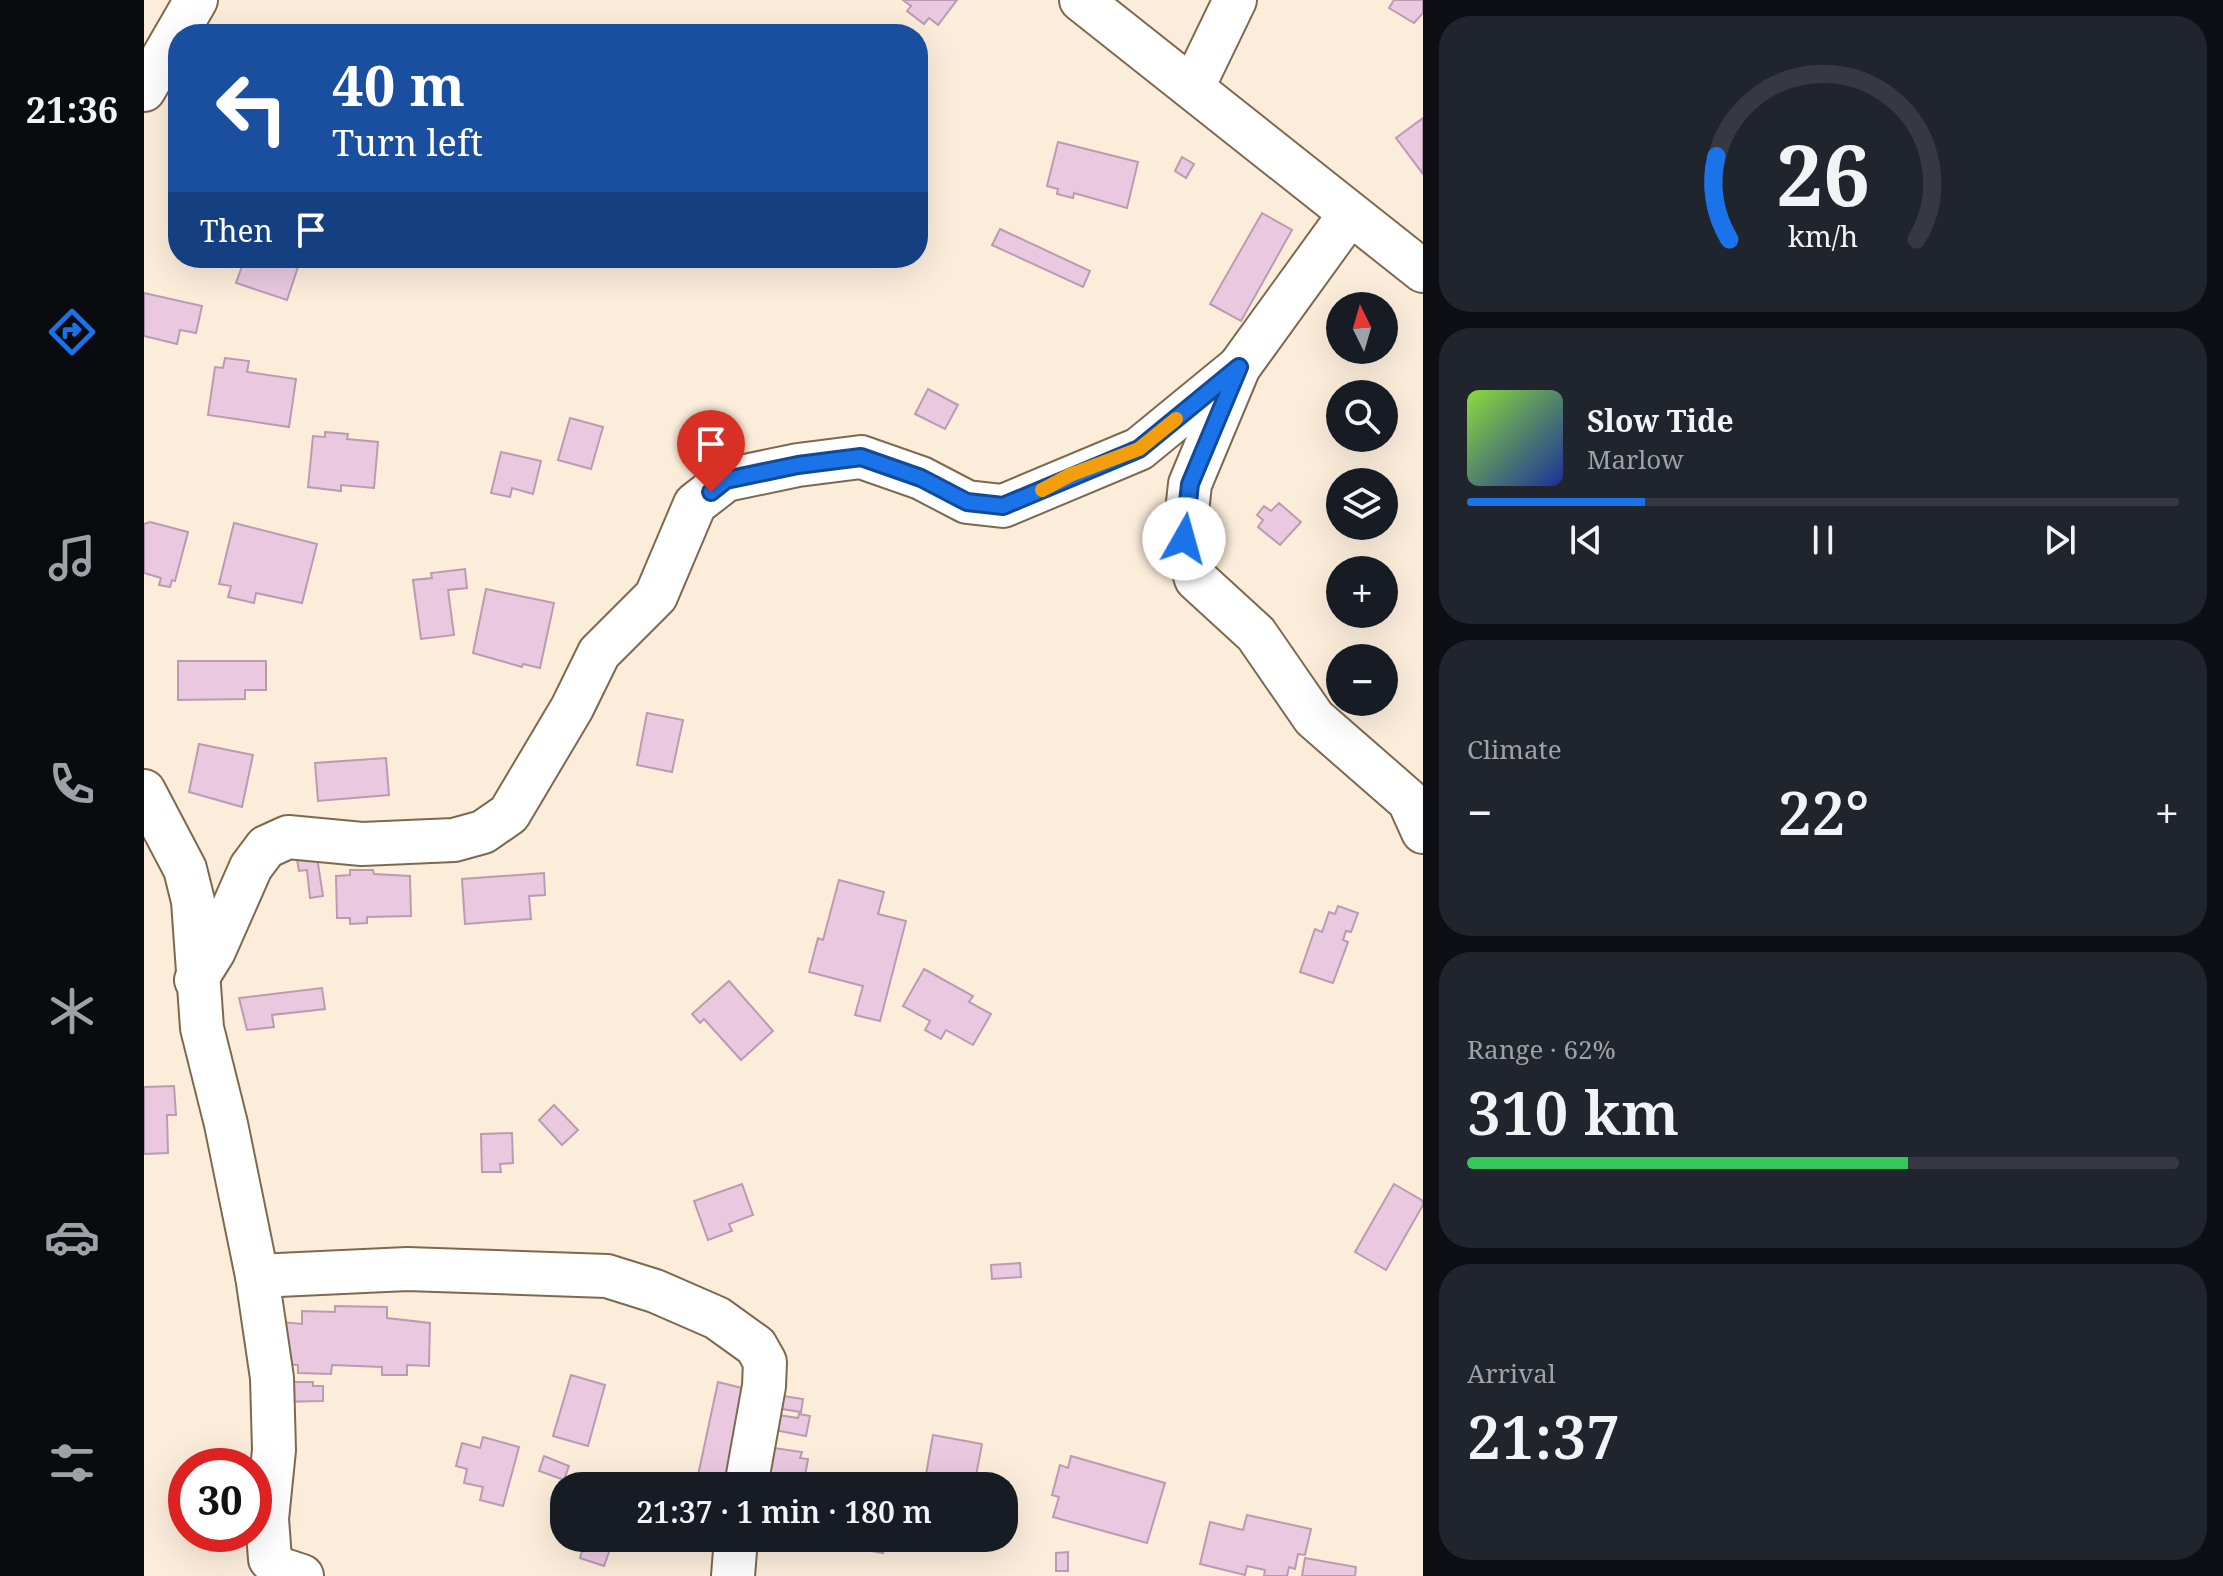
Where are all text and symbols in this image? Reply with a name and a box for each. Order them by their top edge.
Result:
text: 40 m [332,46,465,122]
icon: left [200,56,304,160]
text: 21:36 [26,85,118,134]
text: 26 [1776,117,1870,230]
text: Turn left [332,118,483,167]
icon: arrive [289,208,333,252]
text: Then [200,210,273,251]
text: km/h [1788,216,1858,255]
north arrow [1326,292,1398,364]
map controls [1326,292,1398,716]
icon: directions [44,304,100,360]
button: search [1326,380,1398,452]
text: Slow Tide [1587,400,1734,441]
pin [677,410,745,492]
icon: arrive [689,422,733,466]
text: Marlow [1587,441,1684,477]
button: layers [1326,468,1398,540]
position arrow [1142,497,1226,581]
icon: previous [1564,518,1608,562]
icon: pause [1801,518,1845,562]
icon: next [2038,518,2082,562]
icon: music [44,530,100,586]
button: + [1326,556,1398,628]
button: − [1326,644,1398,716]
text: Climate [1467,731,1562,767]
icon: phone [44,756,100,812]
text: 22° [1778,771,1869,853]
text: − [1467,782,1492,842]
text: + [2154,782,2179,842]
icon: climate [44,983,100,1039]
text: Range · 62% [1467,1031,1616,1067]
text: 310 km [1467,1071,1679,1153]
icon: car [44,1209,100,1265]
text: Arrival [1467,1355,1556,1391]
text: 21:37 [1467,1395,1620,1477]
icon: filters [44,1435,100,1491]
speed limit sign: 30 [168,1448,272,1552]
text: 21:37 · 1 min · 180 m [636,1491,932,1532]

